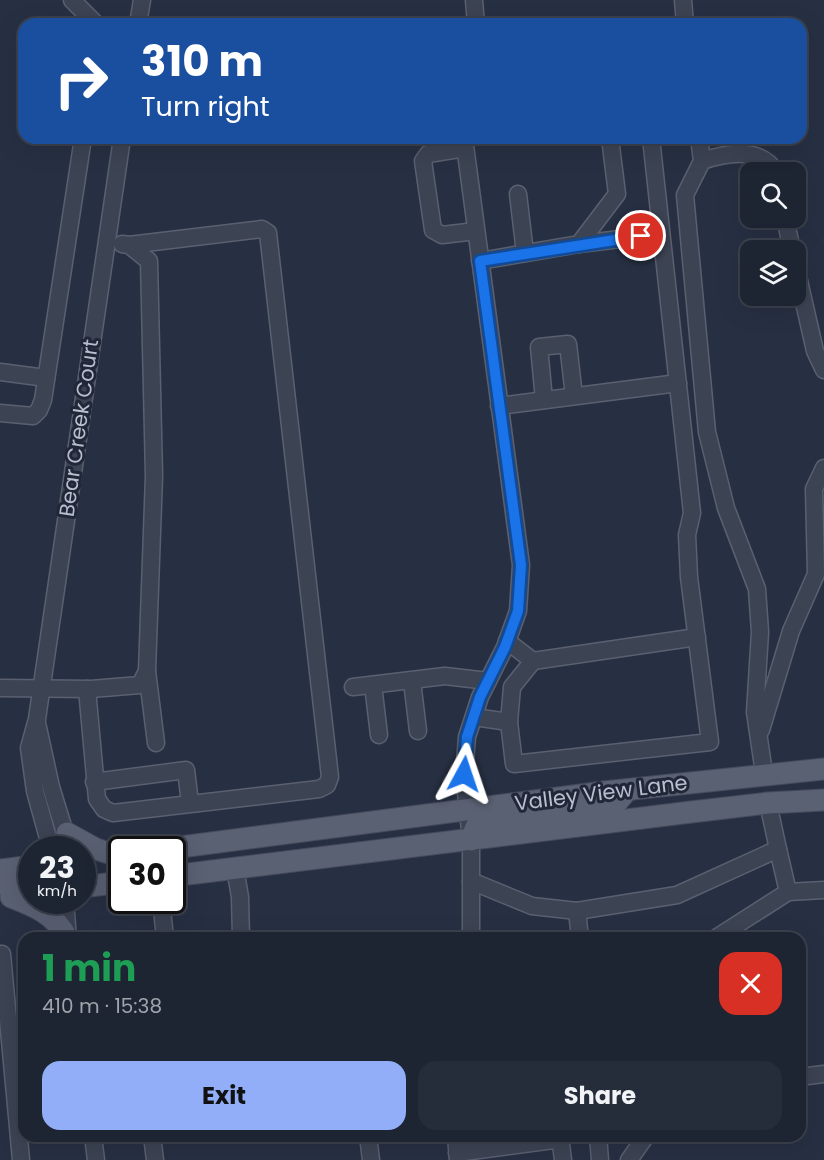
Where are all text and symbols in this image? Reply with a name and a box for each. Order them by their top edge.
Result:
text: 310 m [141,32,263,91]
icon: right [42,42,120,120]
text: Turn right [141,88,270,125]
map controls [740,162,806,306]
button: search [740,162,806,228]
pin [615,210,666,261]
icon: arrive [624,219,657,252]
button: layers [740,240,806,306]
street label: Bear Creek Court [52,337,105,518]
position arrow [432,742,496,806]
street label: Valley View Lane [513,768,689,818]
speed limit sign: 30 [108,836,186,914]
text: 23 [39,846,75,889]
text: km/h [37,880,77,901]
text: 1 min [42,943,136,994]
button: close [719,952,782,1015]
text: 410 m · 15:38 [42,992,162,1020]
button: Exit [42,1061,406,1130]
button: Share [418,1061,782,1130]

